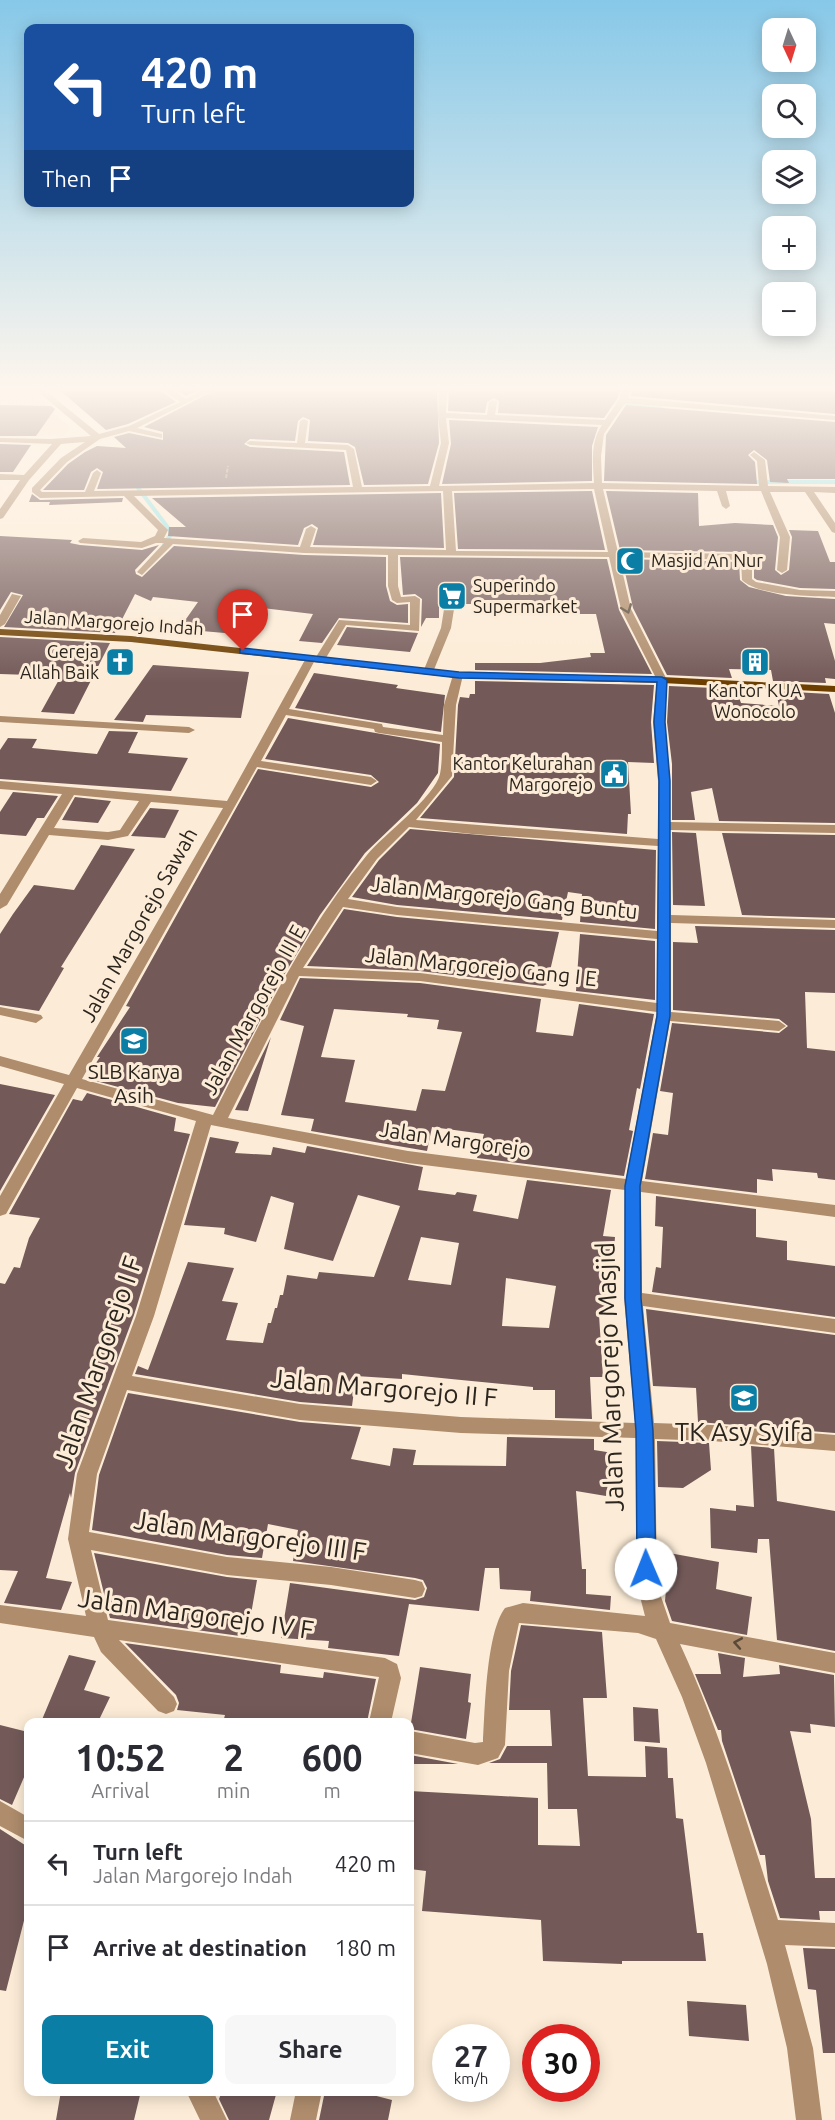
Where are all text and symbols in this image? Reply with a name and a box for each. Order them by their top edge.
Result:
north arrow [762,18,816,72]
map controls [762,18,816,336]
icon: left [42,48,120,126]
text: 420 m [141,49,258,96]
button: search [762,84,816,138]
text: Turn left [141,98,245,128]
button: layers [762,150,816,204]
icon: arrive [104,162,137,195]
text: Then [42,166,92,191]
button: + [762,216,816,270]
button: − [762,282,816,336]
mosque icon: Masjid An Nur [614,545,646,577]
place label: Masjid An Nur [651,550,763,570]
place label: Superindo Supermarket [473,575,577,616]
supermarket icon: Superindo Supermarket [436,580,468,612]
pin [217,589,268,651]
icon: arrive [226,598,259,631]
one-way arrow [620,603,632,614]
street label: Jalan Margorejo Indah [24,606,204,638]
place label: Gereja Allah Baik [20,641,99,682]
church icon: Gereja Allah Baik [104,646,136,678]
building icon: Kantor KUA Wonocolo [739,646,771,678]
place label: Kantor KUA Wonocolo [708,680,802,721]
place label: Kantor Kelurahan Margorejo [452,753,593,794]
public building icon: Kantor Kelurahan Margorejo [598,758,630,790]
street label: Jalan Margorejo Sawah [75,823,202,1026]
street label: Jalan Margorejo Gang Buntu [369,871,639,923]
street label: Jalan Margorejo III E [197,921,310,1098]
street label: Jalan Margorejo Gang I E [364,942,598,990]
school or university icon: SLB Karya Asih [118,1025,150,1057]
place label: SLB Karya Asih [88,1059,180,1107]
street label: Jalan Margorejo [378,1117,532,1162]
street label: Jalan Margorejo Masjid [590,1242,629,1512]
street label: Jalan Margorejo I F [48,1253,147,1471]
street label: Jalan Margorejo II F [269,1363,499,1412]
school or university icon: TK Asy Syifa [728,1382,760,1414]
place label: TK Asy Syifa [675,1417,813,1446]
street label: Jalan Margorejo III F [132,1505,368,1566]
position arrow [614,1537,678,1601]
street label: Jalan Margorejo IV F [76,1583,316,1644]
one-way arrow [733,1637,743,1650]
text: 10:52 [75,1737,165,1778]
text: 2 [223,1737,244,1778]
text: 600 [302,1737,363,1778]
text: Arrival [91,1779,150,1802]
text: min [217,1779,250,1802]
text: m [324,1779,341,1802]
text: Turn left [93,1839,183,1864]
icon: left [42,1847,75,1880]
text: 420 m [335,1851,396,1876]
text: Jalan Margorejo Indah [93,1864,293,1887]
icon: arrive [42,1931,75,1964]
text: Arrive at destination [93,1935,307,1960]
text: 180 m [335,1935,396,1960]
button: Exit [42,2015,213,2084]
button: Share [225,2015,396,2084]
speed limit sign: 30 [522,2024,600,2102]
text: 27 [454,2039,488,2073]
text: km/h [454,2070,488,2087]

